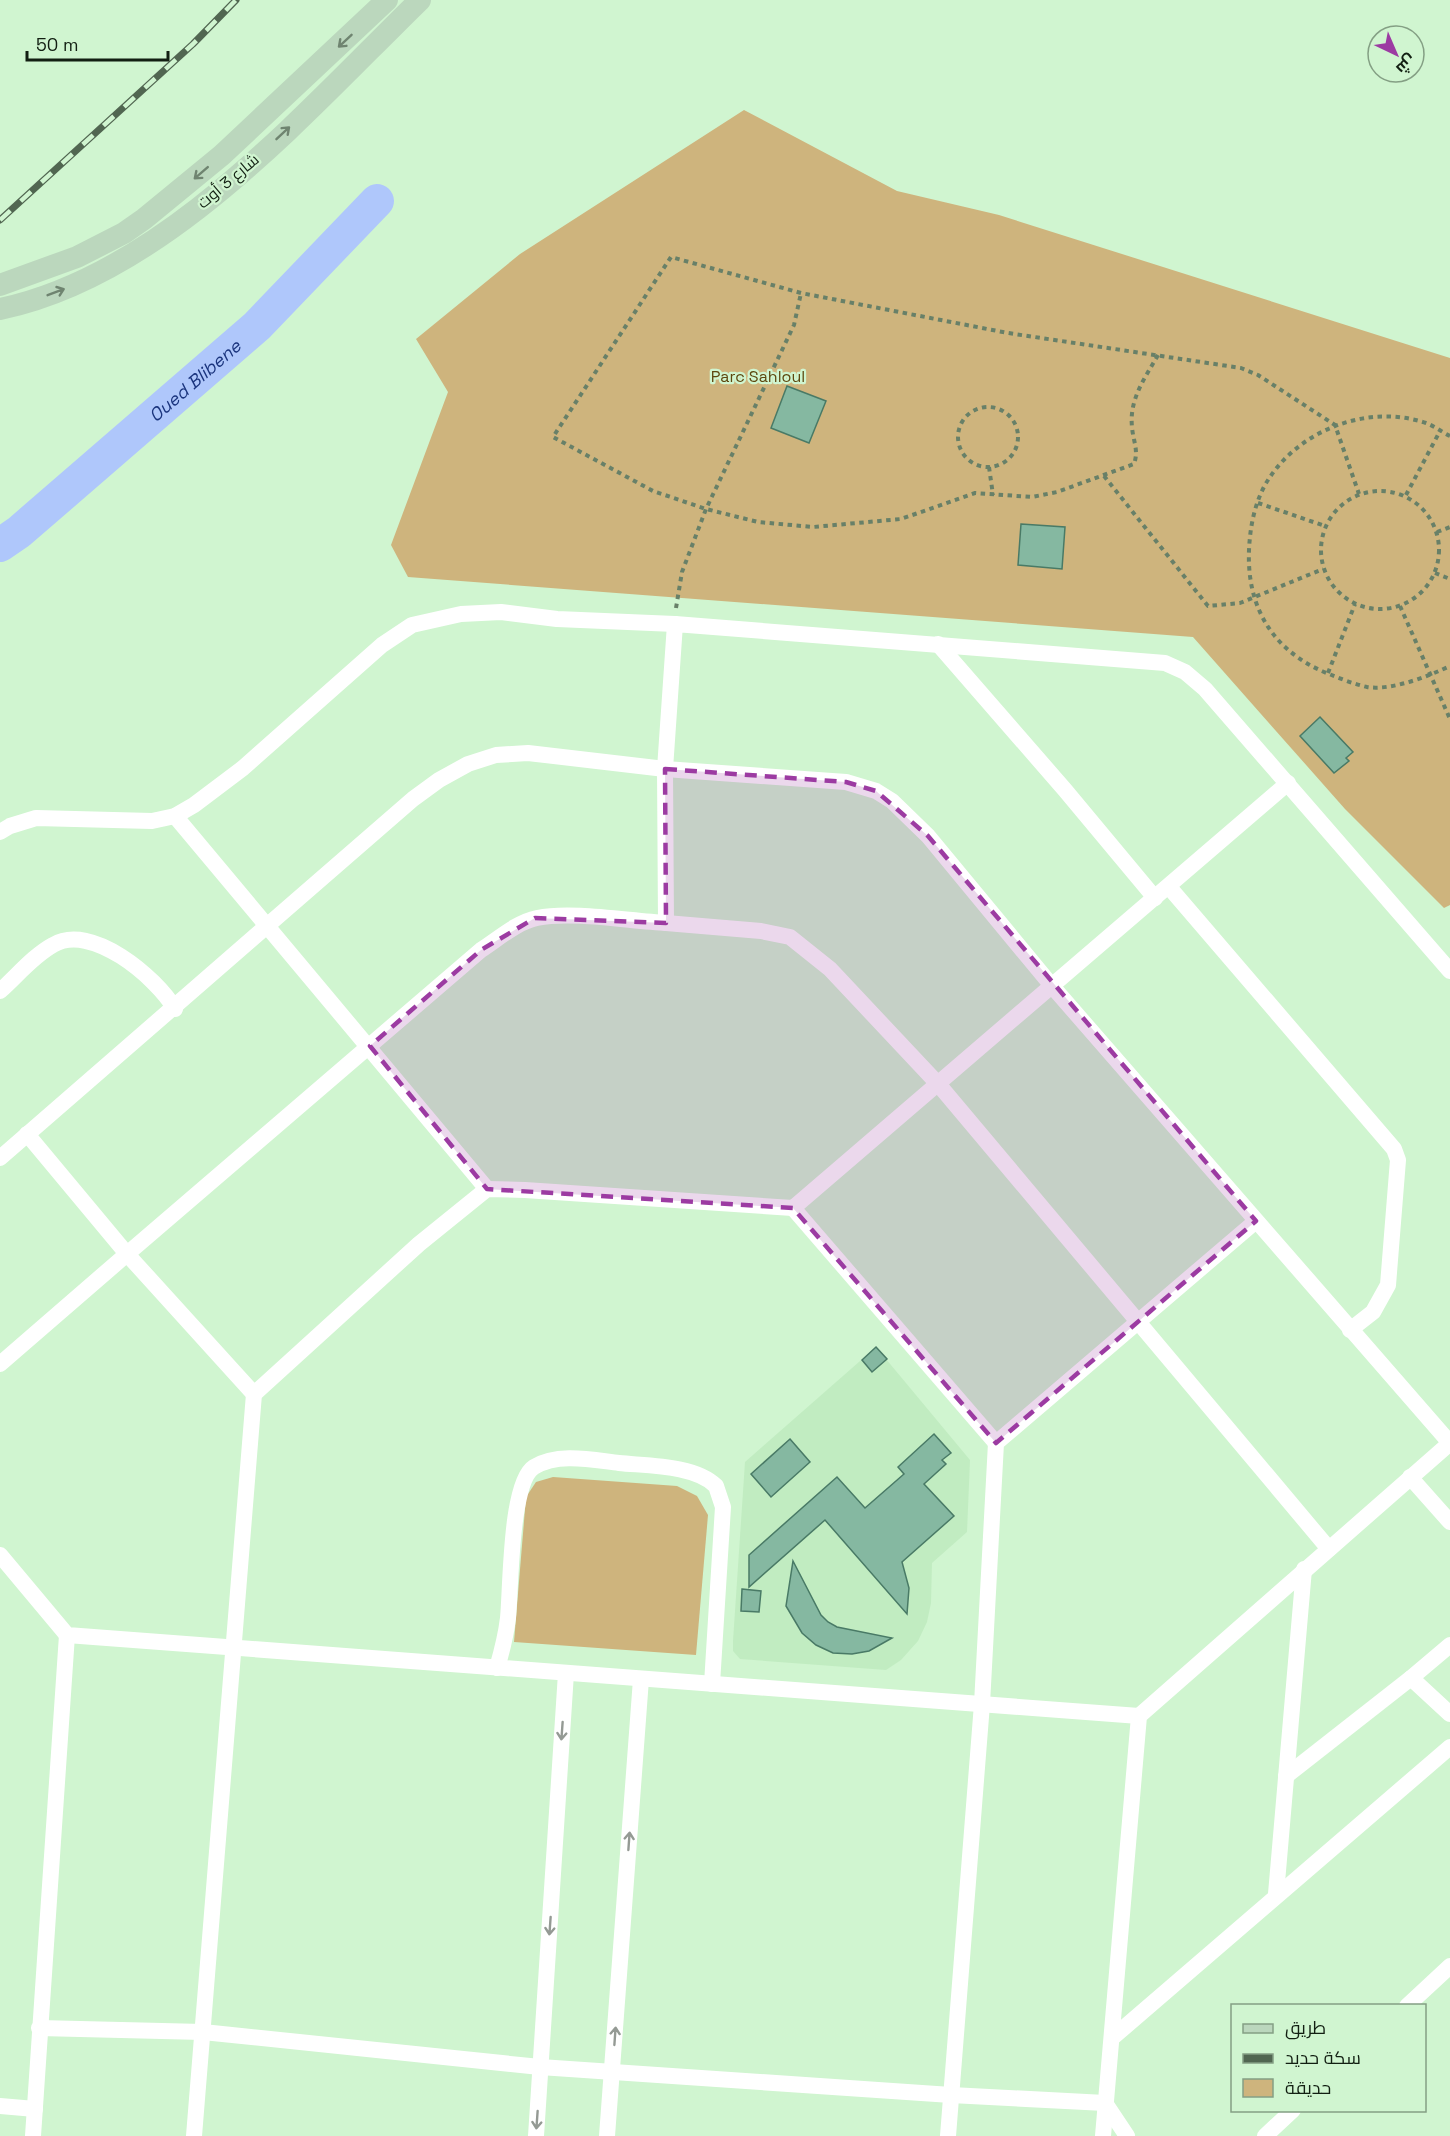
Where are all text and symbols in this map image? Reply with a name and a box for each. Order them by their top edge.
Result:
scale bar [27,24,168,62]
north arrow [1366,24,1426,84]
text: 50 m [36,33,78,56]
one-way arrow [338,33,353,47]
text: ش [1391,50,1421,79]
one-way arrow [275,126,290,140]
street label: شارع 3 أوت [193,149,264,214]
one-way arrow [194,166,209,180]
one-way arrow [46,286,65,297]
water label: Oued Blibene [144,333,246,426]
park label: Parc Sahloul [711,366,805,387]
one-way arrow [557,1721,568,1741]
one-way arrow [624,1832,635,1852]
one-way arrow [544,1915,555,1935]
legend [1231,2004,1426,2112]
text: طريق [1285,2016,1326,2040]
one-way arrow [610,2026,621,2046]
text: سكة حديد [1285,2046,1361,2069]
text: حديقة [1285,2076,1331,2099]
one-way arrow [531,2110,542,2130]

